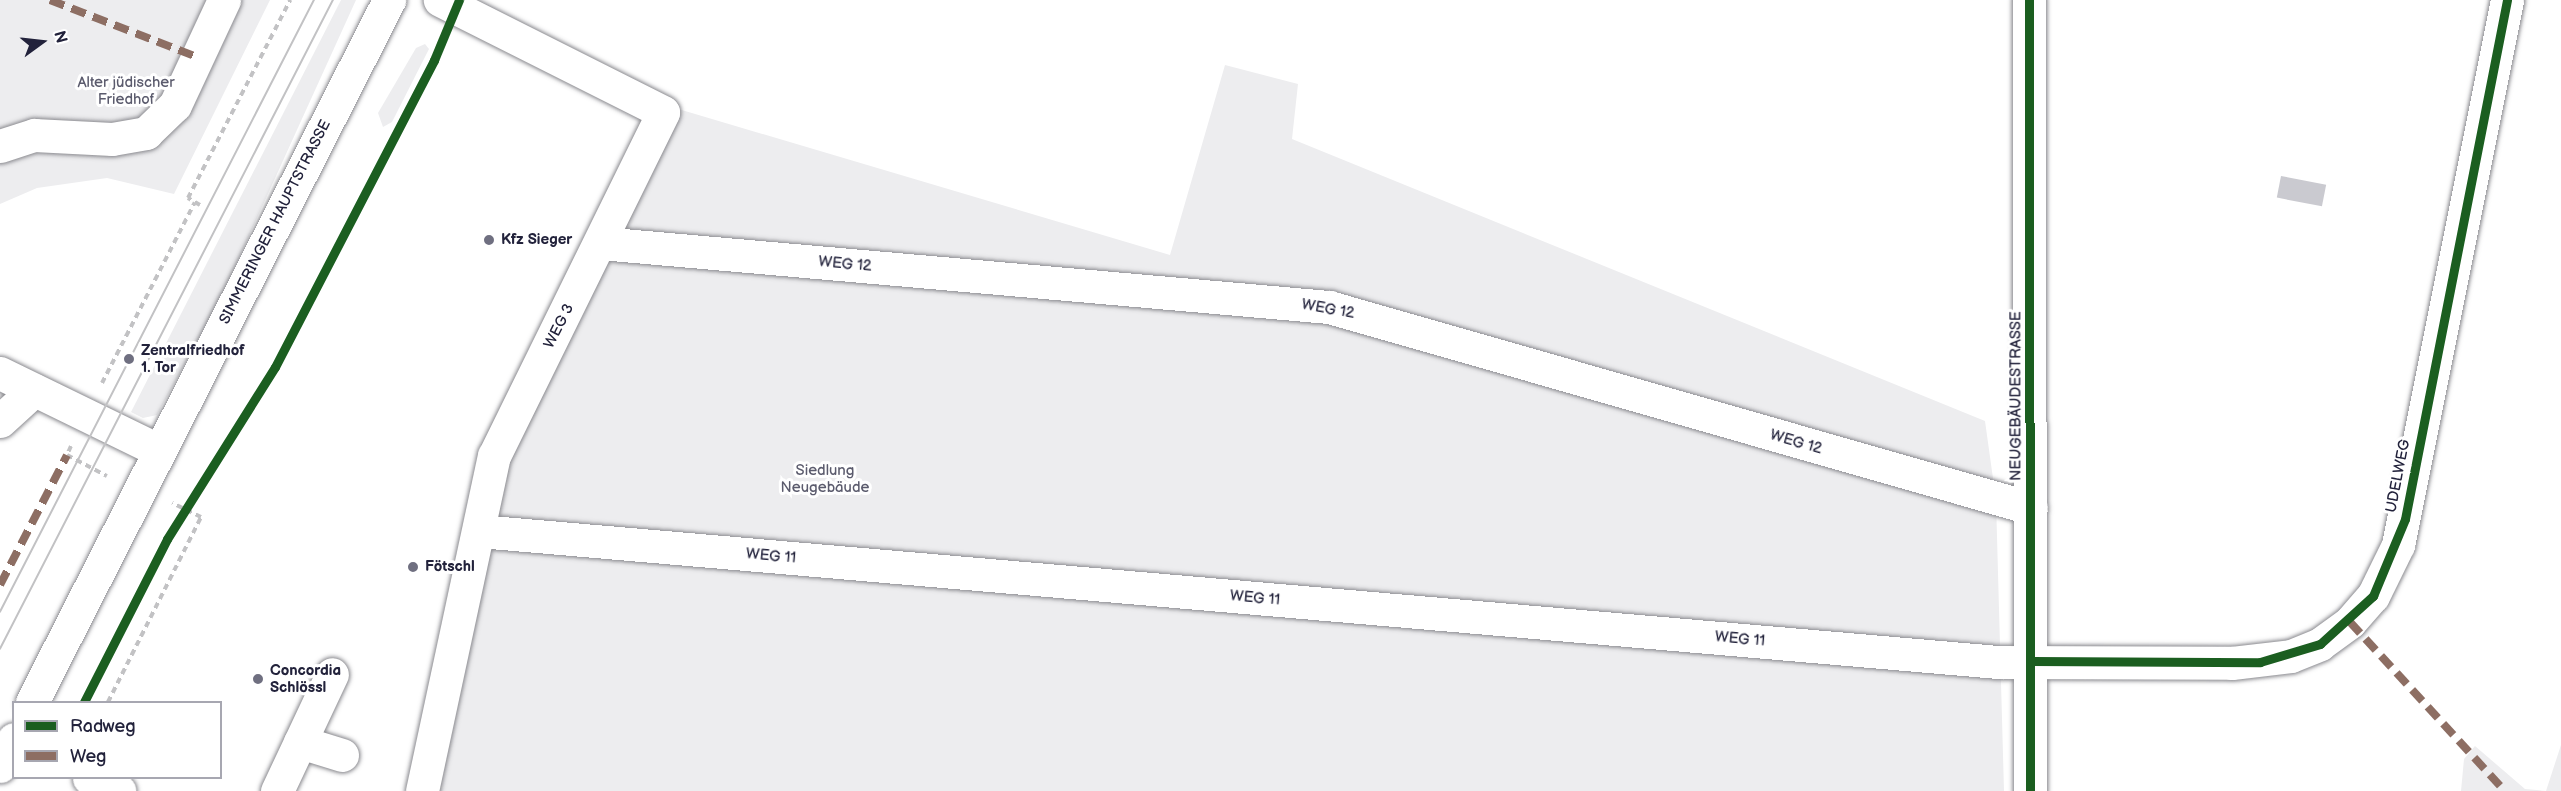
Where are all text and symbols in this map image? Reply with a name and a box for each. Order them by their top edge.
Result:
north arrow [12,12,72,72]
text: N [49,29,71,45]
park label: Alter jüdischer Friedhof [77,73,175,108]
street label: SIMMERINGER HAUPTSTRASSE [215,117,335,327]
place label: Kfz Sieger [501,231,572,249]
marker: Kfz Sieger [482,233,496,247]
street label: WEG 12 [818,253,872,275]
street label: WEG 12 [1300,296,1356,322]
street label: WEG 3 [540,301,578,351]
street label: NEUGEBÄUDESTRASSE [2007,311,2025,481]
place label: Zentralfriedhof 1. Tor [141,341,245,376]
marker: Zentralfriedhof 1. Tor [122,352,136,366]
street label: WEG 12 [1768,426,1824,458]
street label: UDELWEG [2382,438,2414,514]
park label: Siedlung Neugebäude [781,461,869,496]
street label: WEG 11 [745,545,797,567]
place label: Fötschl [425,558,475,576]
marker: Fötschl [406,560,420,574]
street label: WEG 11 [1229,587,1281,609]
street label: WEG 11 [1714,628,1766,650]
place label: Concordia Schlössl [270,661,341,696]
marker: Concordia Schlössl [251,672,265,686]
legend [12,701,222,779]
text: Radweg [70,716,136,737]
text: Weg [70,746,106,767]

